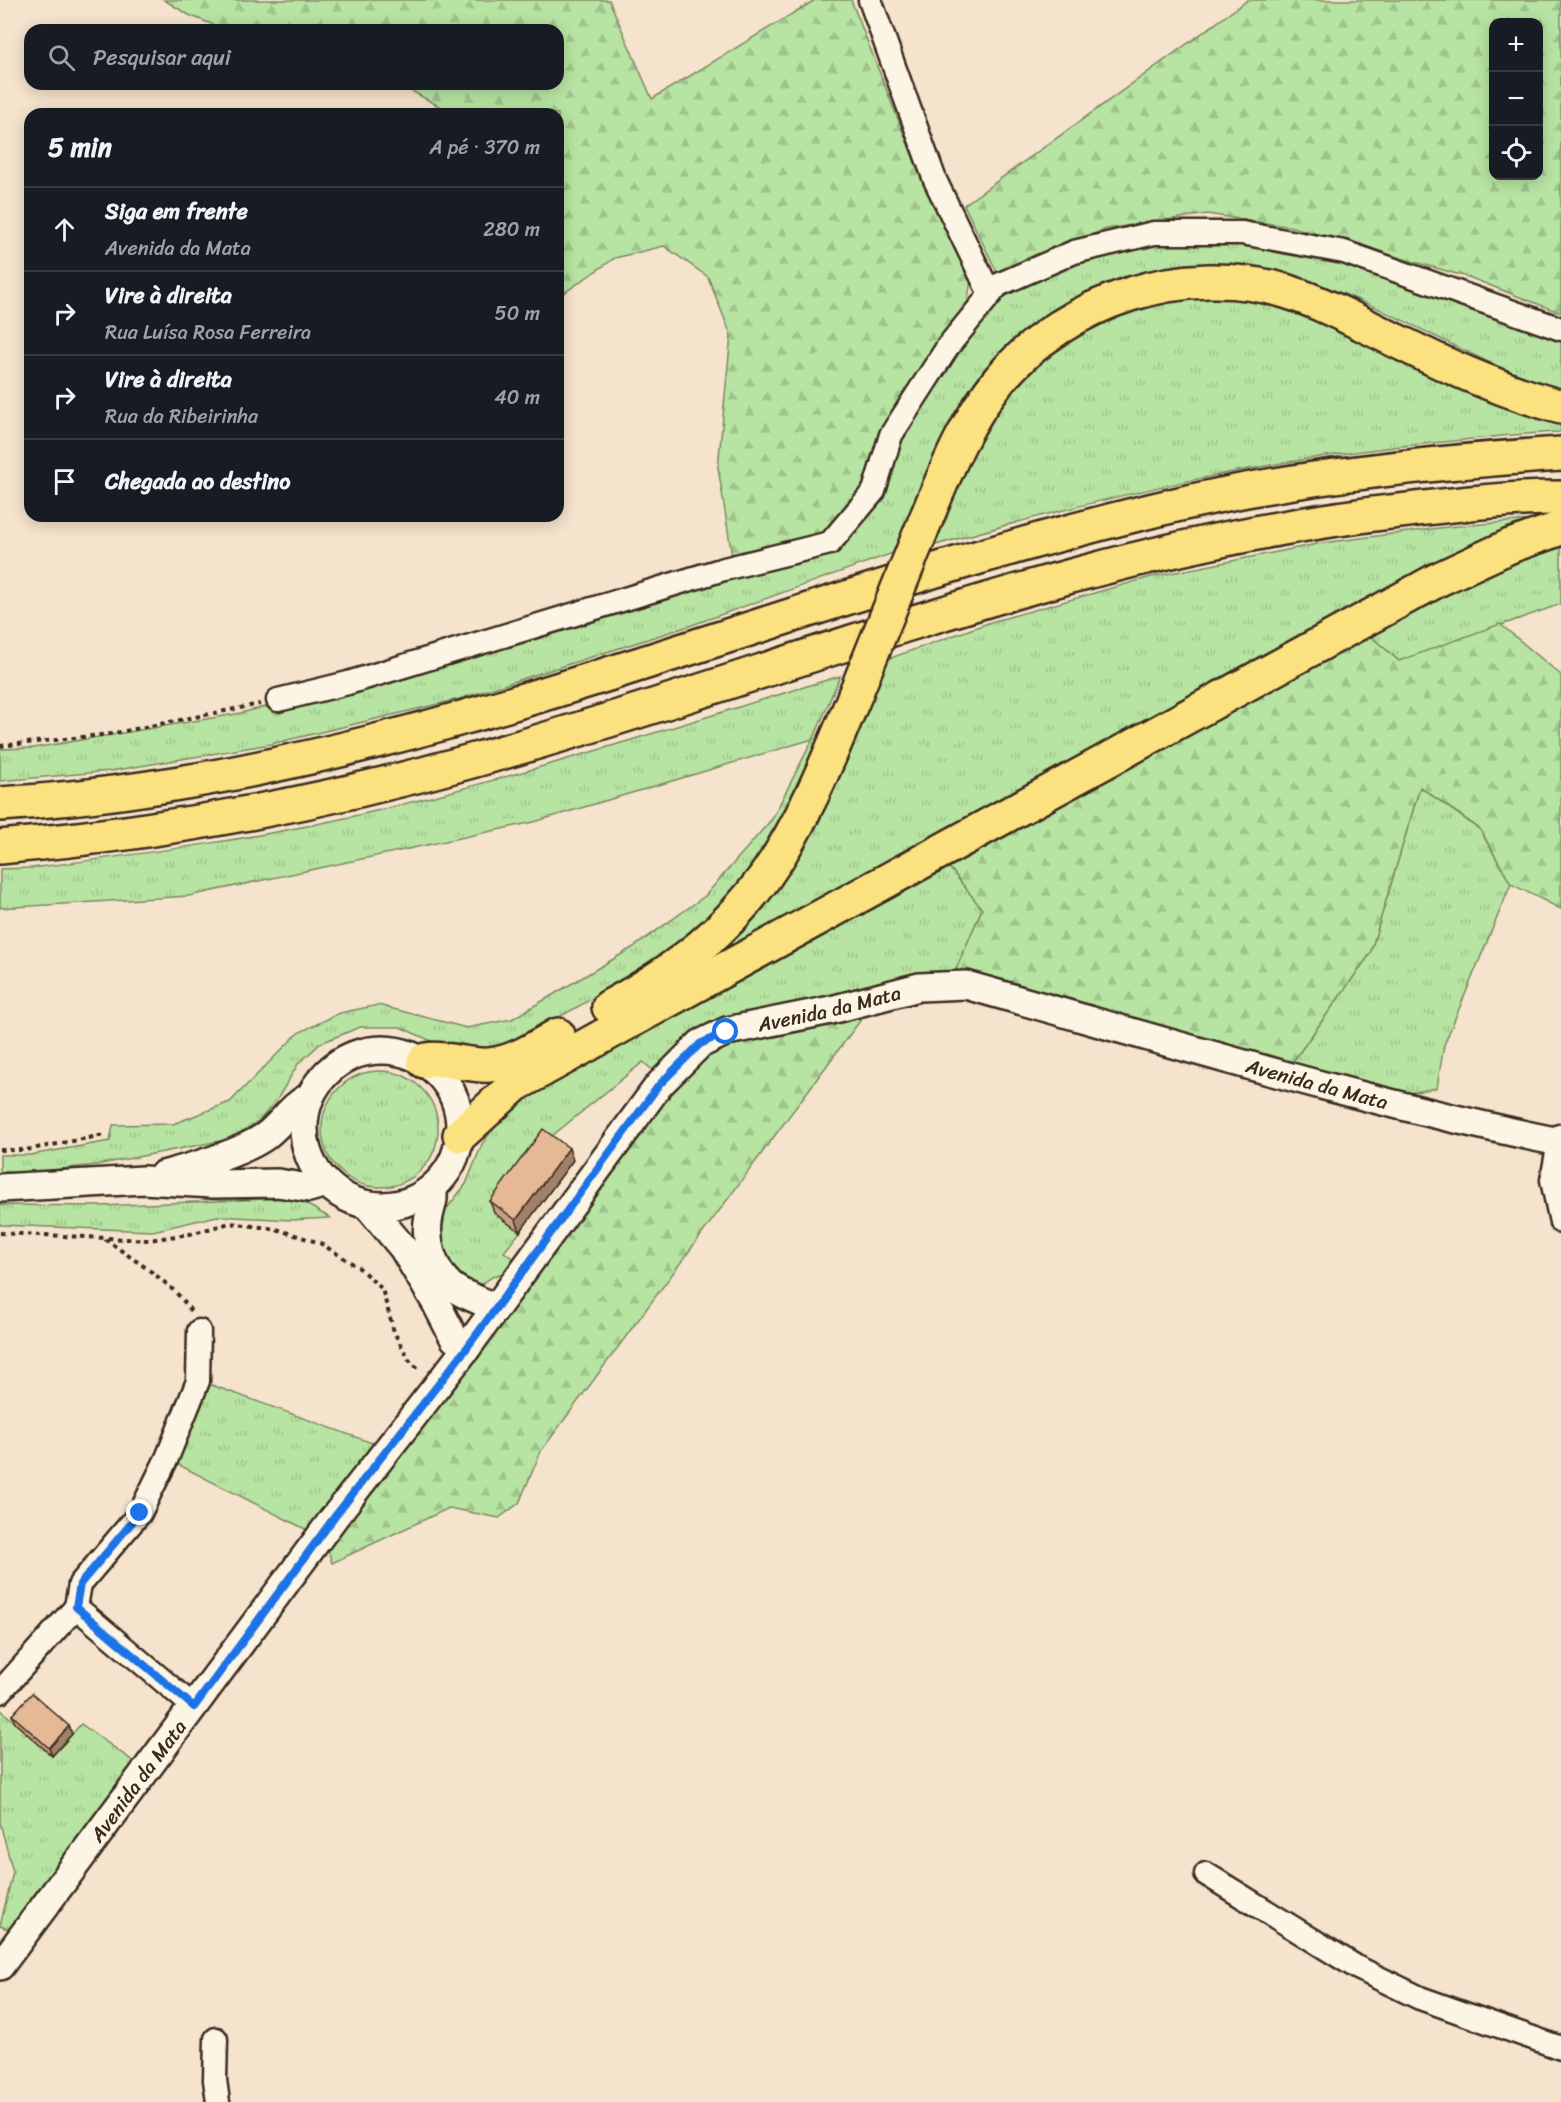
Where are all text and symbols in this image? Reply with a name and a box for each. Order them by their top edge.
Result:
map controls [1489,18,1543,180]
button: + [1489,18,1543,72]
search box [24,24,564,90]
text: Pesquisar aqui [93,38,231,77]
icon: search [45,41,78,74]
button: − [1489,72,1543,126]
text: 5 min [48,124,112,170]
button: locate [1489,126,1543,180]
text: A pé · 370 m [429,130,540,165]
text: Siga em frente [105,192,248,231]
text: 280 m [483,212,540,247]
icon: ahead [48,213,81,246]
text: Avenida da Mata [105,231,251,266]
text: Vire à direita [105,276,232,315]
text: 50 m [495,296,540,331]
icon: right [48,297,81,330]
text: Rua Luísa Rosa Ferreira [105,315,311,350]
text: Vire à direita [105,360,232,399]
text: 40 m [494,380,540,415]
icon: right [48,381,81,414]
text: Rua da Ribeirinha [105,399,258,434]
text: Chegada ao destino [105,462,290,501]
icon: arrive [48,465,81,498]
street label: Avenida da Mata [754,975,905,1042]
route start [712,1018,738,1044]
street label: Avenida da Mata [1241,1048,1392,1119]
route end [126,1499,152,1525]
street label: Avenida da Mata [80,1712,196,1850]

